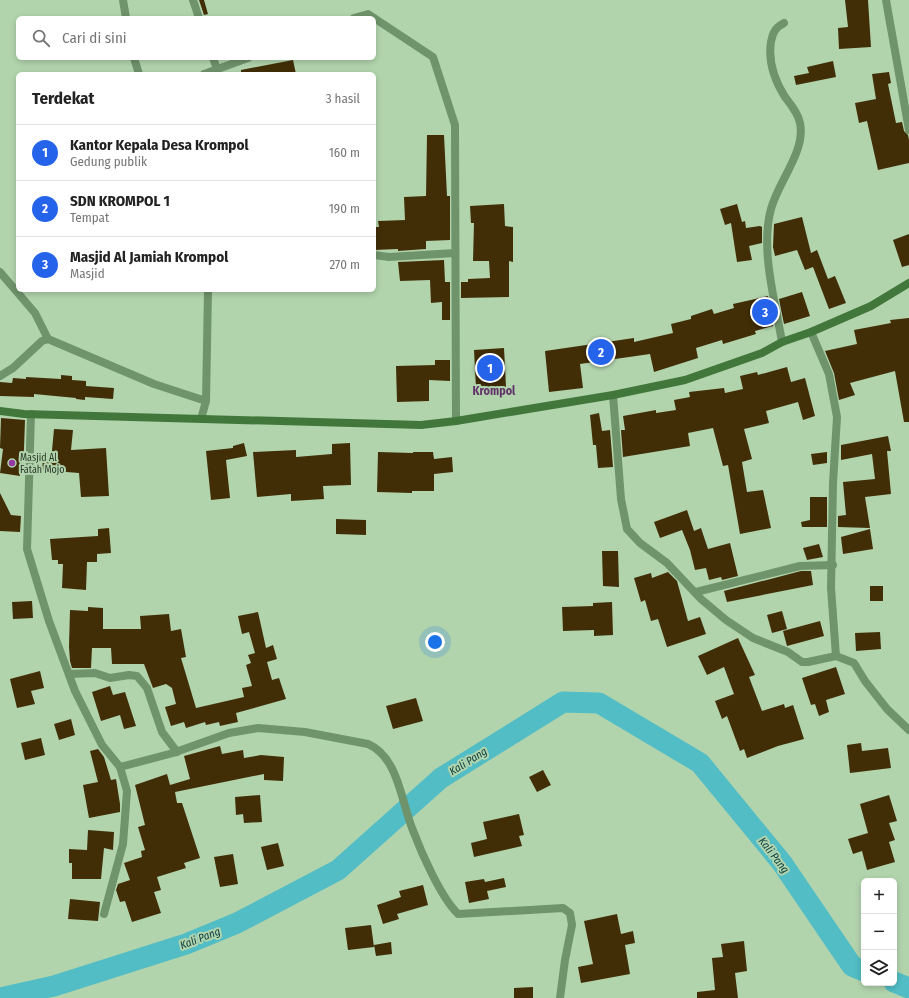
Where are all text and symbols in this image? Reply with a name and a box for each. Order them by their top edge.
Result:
search box [16,16,376,60]
icon: search [30,27,52,49]
text: Cari di sini [62,29,127,47]
text: Terdekat [32,88,94,109]
text: 3 hasil [326,91,360,106]
text: Kantor Kepala Desa Krompol [70,136,249,154]
text: 1 [42,145,48,160]
text: 160 m [329,145,360,160]
text: Gedung publik [70,154,147,169]
text: SDN KROMPOL 1 [70,192,170,210]
text: 2 [42,201,48,216]
text: 190 m [329,201,360,216]
text: Tempat [70,210,109,225]
text: Masjid Al Jamiah Krompol [70,248,228,266]
text: 3 [42,257,48,272]
text: 270 m [329,257,360,272]
text: Masjid [70,266,105,281]
pin: 3 [752,297,778,327]
pin: 2 [588,337,614,367]
pin: 1 [477,353,503,383]
district label: Krompol [473,384,516,398]
place label: Masjid Al Fatah Mojo [20,452,65,476]
marker: Masjid Al Fatah Mojo [7,458,17,468]
your location [425,632,445,652]
water label: Kali Pang [447,745,490,778]
water label: Kali Pang [756,835,792,876]
map controls [861,878,897,986]
button: + [861,878,897,914]
button: − [861,914,897,950]
water label: Kali Pang [178,925,222,952]
button: layers [861,950,897,986]

